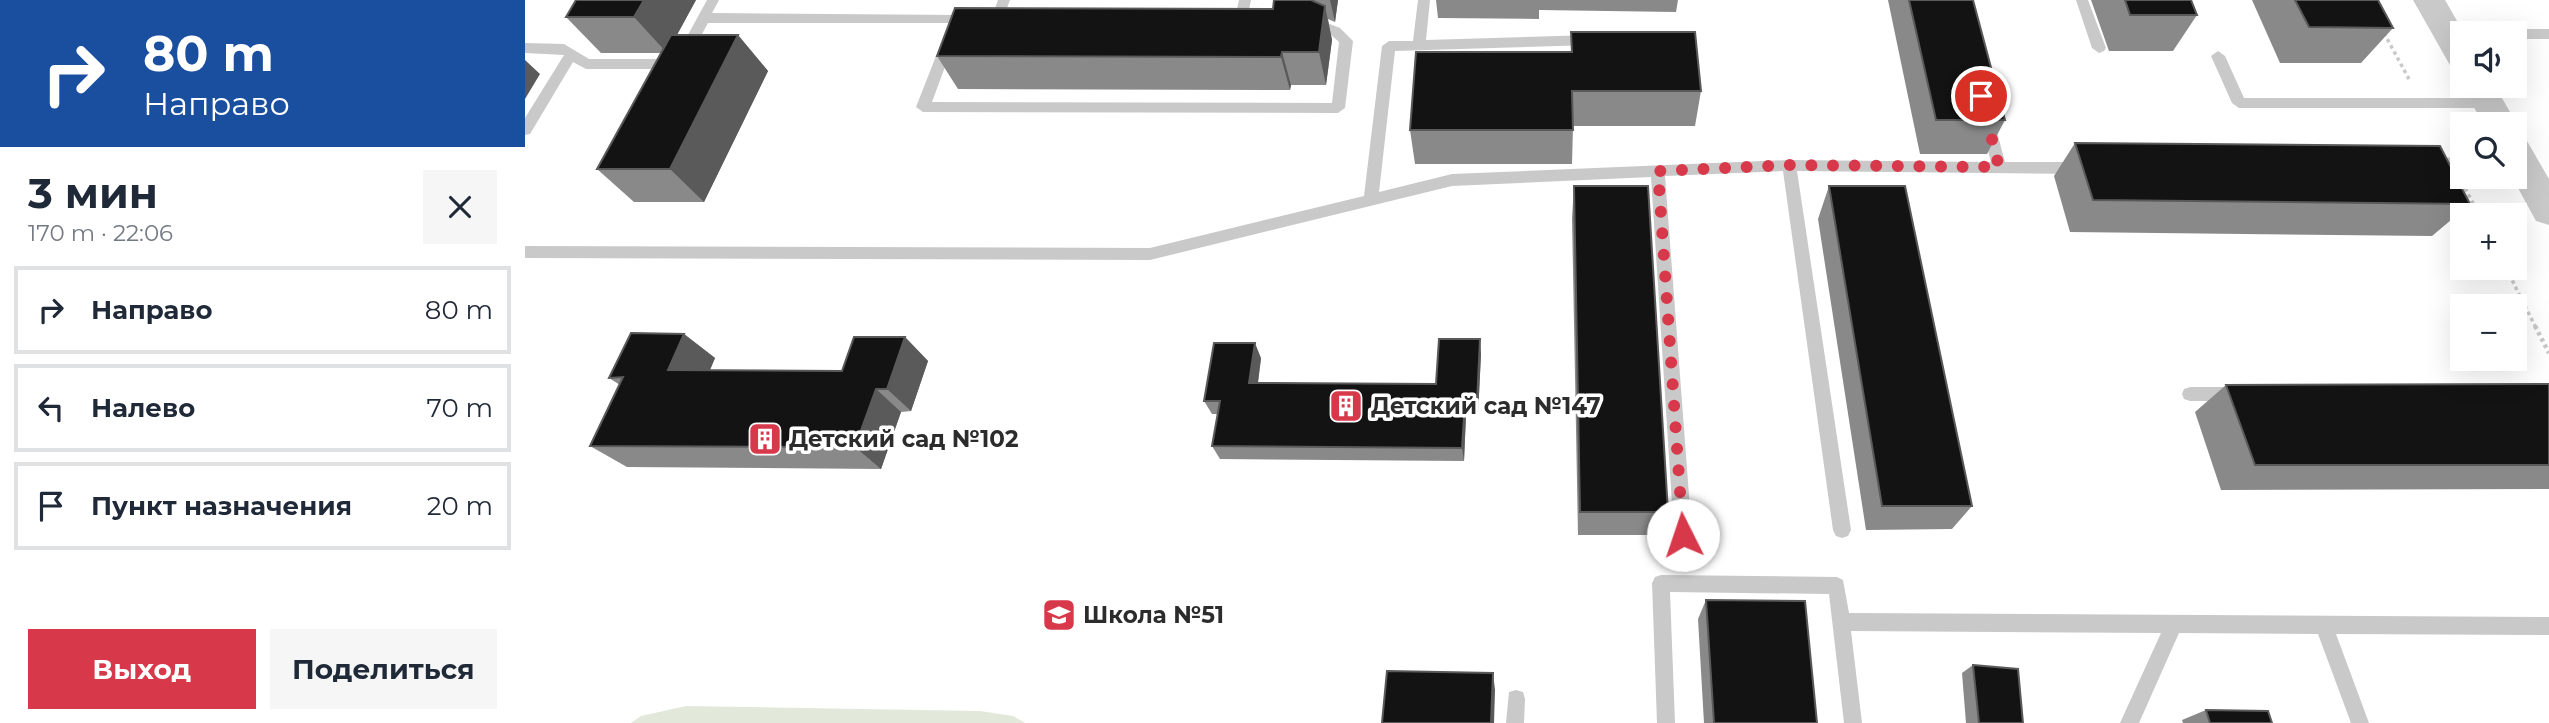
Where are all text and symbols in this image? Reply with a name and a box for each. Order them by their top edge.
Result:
map controls [2450,21,2527,371]
button: sound [2450,21,2527,98]
text: 80 m [143,24,274,83]
icon: right [28,28,119,119]
pin [1951,66,2011,126]
icon: arrive [1962,77,2000,115]
text: Направо [143,84,290,123]
button: search [2450,112,2527,189]
text: 3 мин [28,167,158,219]
button: close [423,170,497,244]
button: + [2450,203,2527,280]
text: 170 m · 22:06 [28,219,173,247]
icon: right [32,291,70,329]
text: Направо [91,294,212,326]
text: 80 m [425,294,493,326]
button: − [2450,294,2527,371]
building icon: Детский сад №147 [1327,387,1365,425]
icon: left [32,389,70,427]
text: Налево [91,392,195,424]
text: 70 m [427,392,493,424]
place label: Детский сад №147 [1371,392,1601,420]
building icon: Детский сад №102 [746,420,784,458]
place label: Детский сад №102 [789,425,1018,453]
icon: arrive [32,487,70,525]
text: Пункт назначения [91,490,352,522]
text: 20 m [427,490,493,522]
position arrow [1646,498,1720,572]
school or university icon: Школа №51 [1040,596,1078,634]
place label: Школа №51 [1083,601,1224,629]
button: Выход [28,629,256,709]
button: Поделиться [270,629,497,709]

